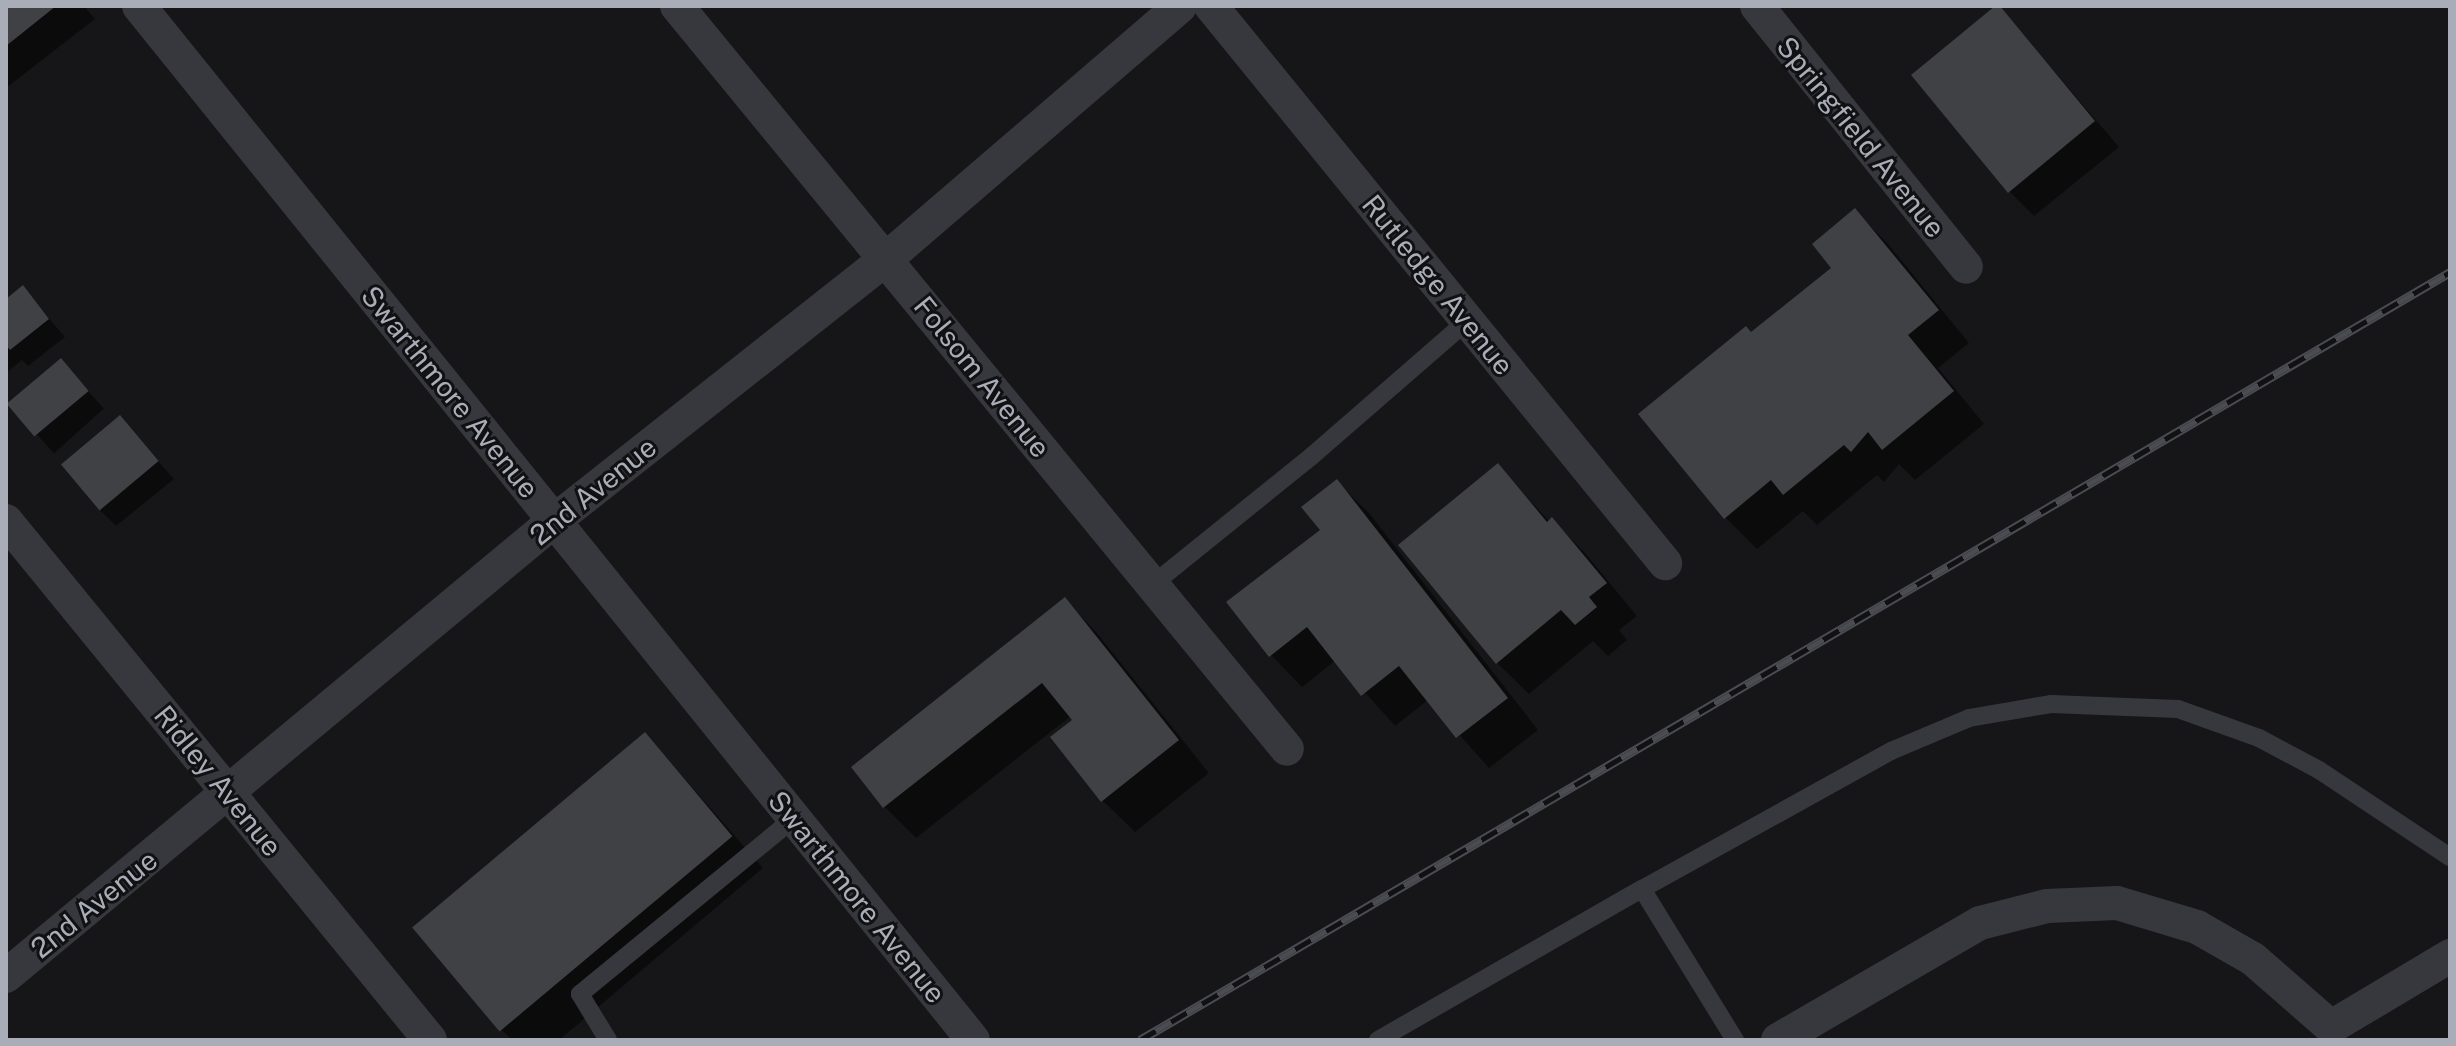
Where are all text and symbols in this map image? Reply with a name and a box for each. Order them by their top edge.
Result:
street label: Springfield Avenue [1770,30,1952,244]
street label: Rutledge Avenue [1355,188,1521,382]
street label: Swarthmore Avenue [354,279,546,505]
street label: Folsom Avenue [907,290,1057,464]
street label: 2nd Avenue [523,430,663,552]
street label: Ridley Avenue [147,699,289,863]
street label: Swarthmore Avenue [761,784,953,1010]
street label: 2nd Avenue [24,843,164,965]

